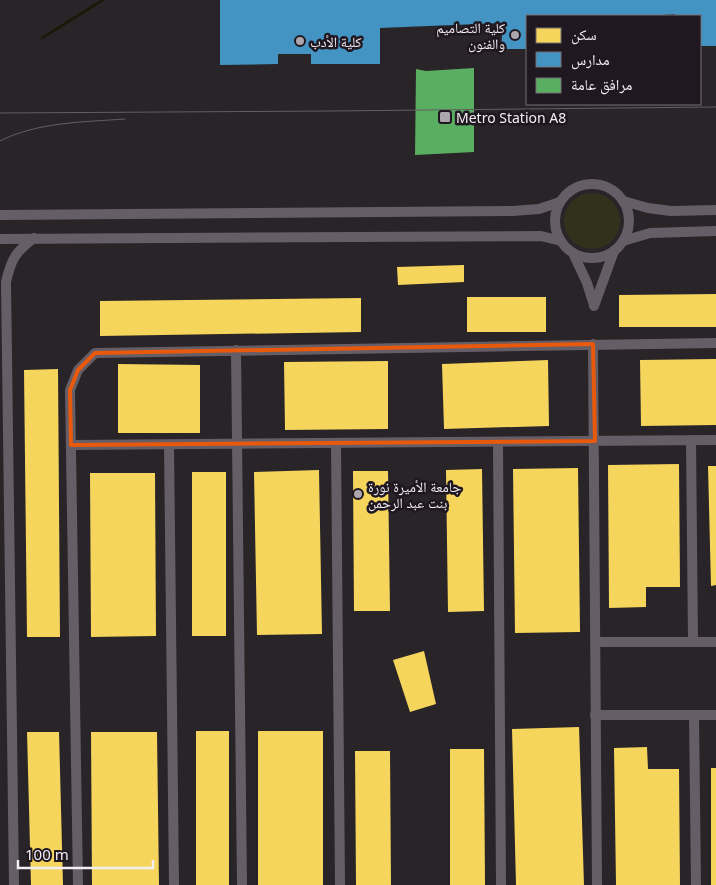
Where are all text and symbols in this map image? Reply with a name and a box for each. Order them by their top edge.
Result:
legend [526,15,701,105]
place label: كلية التصاميم والفنون [436,18,505,53]
text: سكن [571,24,597,45]
marker: كلية التصاميم والفنون [509,29,521,41]
place label: كلية الأدب [310,32,362,51]
marker: كلية الأدب [294,35,306,47]
text: مدارس [571,49,610,70]
text: مرافق عامة [571,74,632,95]
place label: Metro Station A8 [456,108,566,127]
marker: Metro Station A8 [438,110,452,124]
place label: جامعة الأميرة نورة بنت عبد الرحمن [368,477,461,512]
marker: جامعة الأميرة نورة بنت عبد الرحمن [352,488,364,500]
scale bar [18,838,152,870]
text: 100 m [25,844,69,864]

